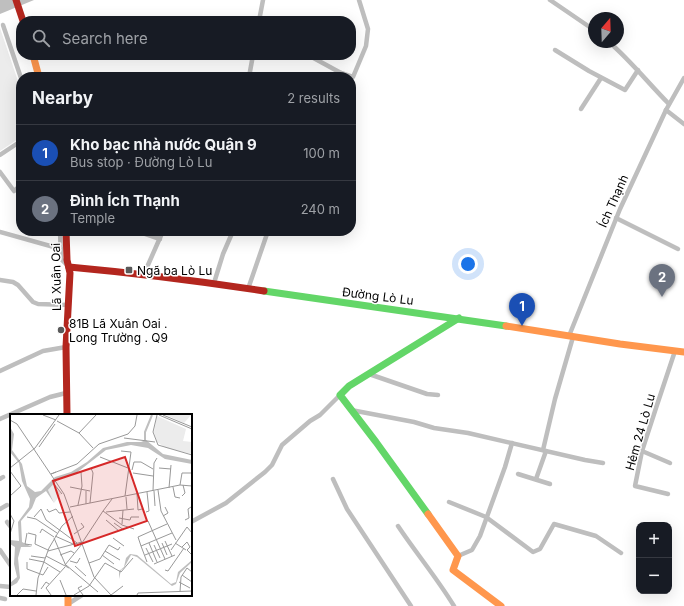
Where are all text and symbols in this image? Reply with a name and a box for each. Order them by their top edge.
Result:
north arrow [588,12,624,48]
search box [16,16,356,60]
icon: search [30,27,52,49]
text: Search here [62,29,148,48]
text: Nearby [32,88,93,108]
text: 2 results [287,90,340,106]
text: Kho bạc nhà nước Quận 9 [70,135,257,154]
text: 1 [42,145,48,161]
text: 100 m [303,145,340,161]
text: Bus stop · Đường Lò Lu [70,154,212,170]
street label: Ích Thạnh [595,172,631,230]
text: Đình Ích Thạnh [70,191,180,210]
text: 2 [41,201,49,217]
text: 240 m [301,201,340,217]
text: Temple [70,210,115,226]
street label: Lã Xuân Oai [48,243,64,311]
your location [458,254,478,274]
place label: Ngã ba Lò Lu [137,263,212,278]
pin: 2 [649,264,675,297]
marker: Ngã ba Lò Lu [124,265,134,275]
street label: Đường Lò Lu [341,284,415,308]
pin: 1 [509,293,535,326]
place label: 81B Lã Xuân Oai . Long Trường . Q9 [69,316,168,345]
marker: 81B Lã Xuân Oai . Long Trường . Q9 [56,325,66,335]
street label: Hẻm 24 Lò Lu [622,392,658,472]
inset map [10,414,192,596]
map controls [636,522,672,594]
button: + [636,522,672,558]
button: − [636,558,672,594]

